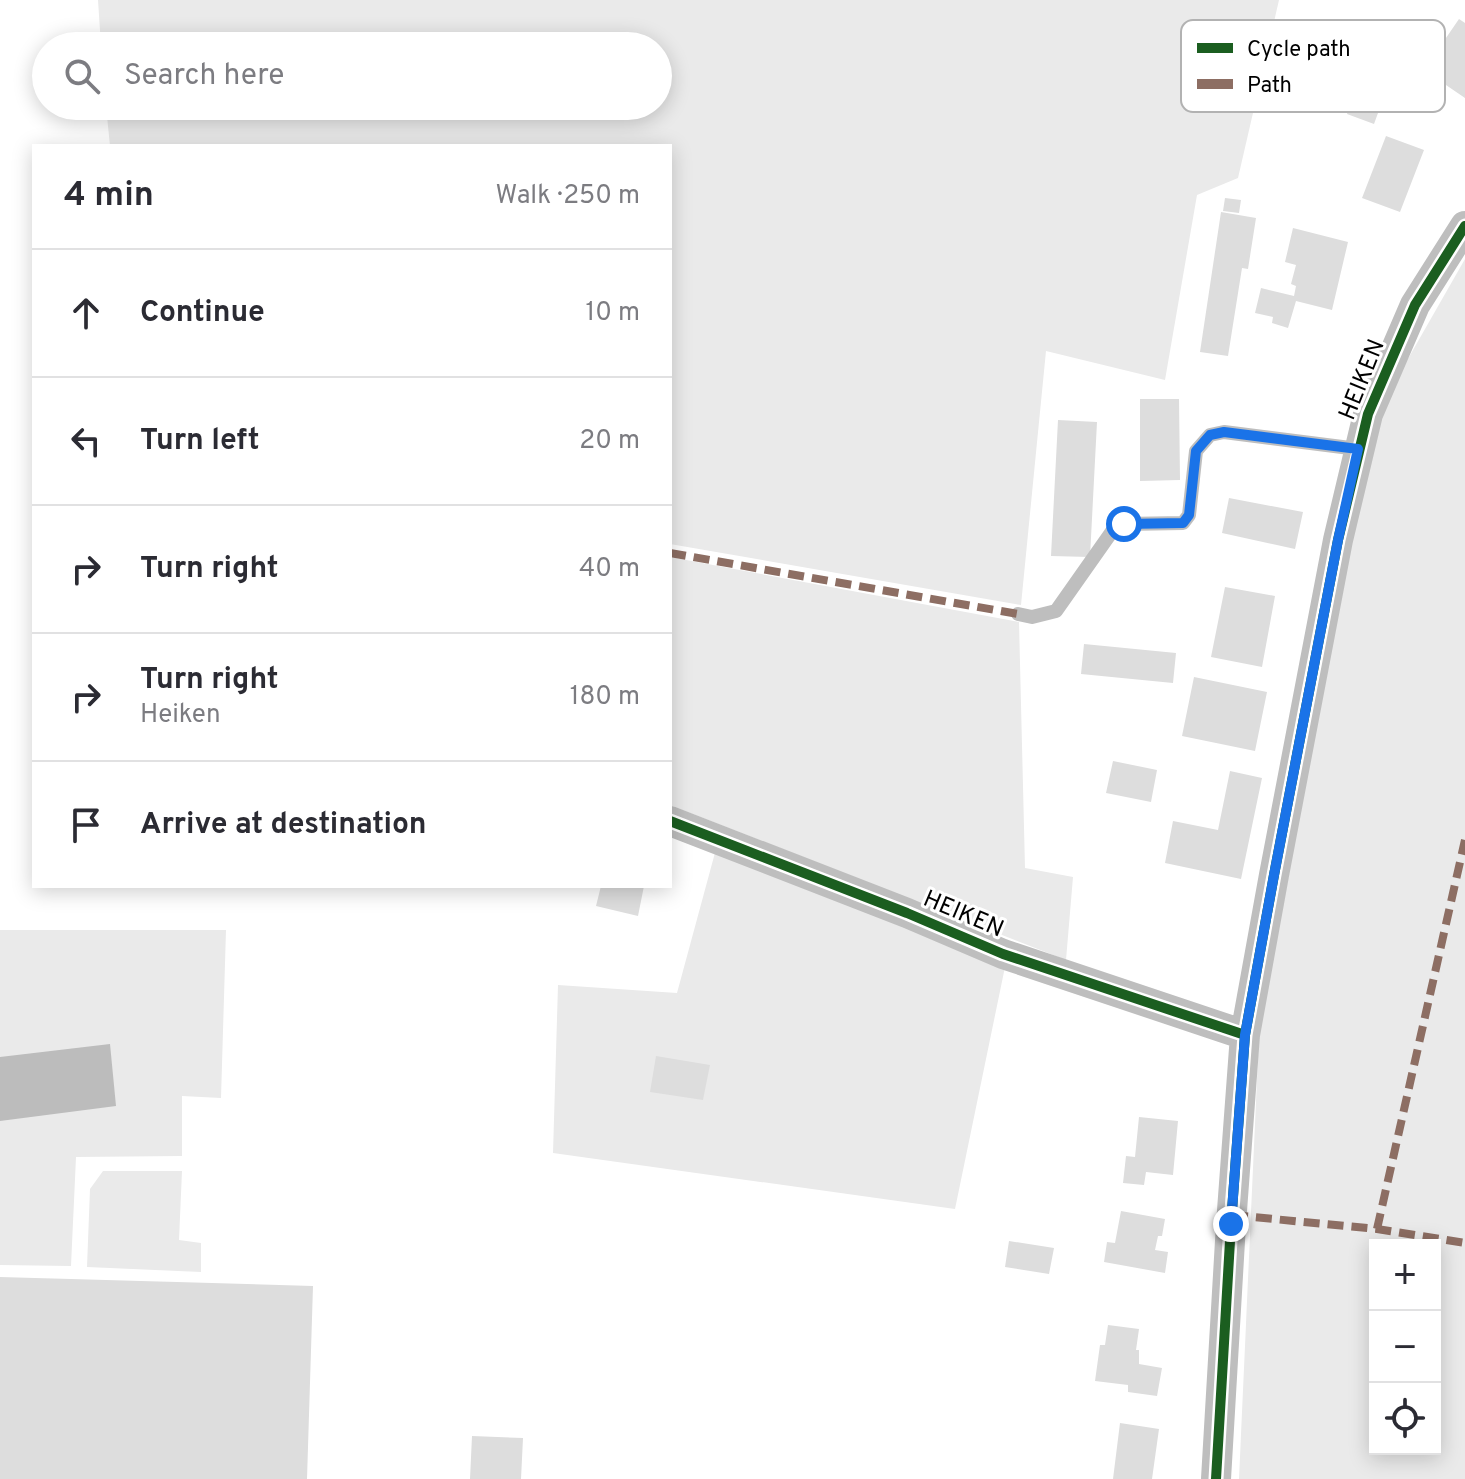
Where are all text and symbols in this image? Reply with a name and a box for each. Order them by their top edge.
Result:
legend [1181,20,1445,112]
search box [32,32,672,120]
text: Cycle path [1247,37,1351,64]
icon: search [60,54,104,98]
text: Search here [124,58,284,95]
text: Path [1247,73,1292,100]
text: 4 min [64,175,154,218]
text: Walk · 250 m [495,180,640,213]
icon: ahead [64,291,108,335]
text: Continue [140,295,265,332]
text: 10 m [585,297,640,330]
street label: HEIKEN [1333,335,1393,425]
icon: left [64,419,108,463]
text: Turn left [140,423,260,460]
text: 20 m [579,425,640,458]
route start [1106,506,1142,542]
icon: right [64,547,108,591]
text: Turn right [140,551,278,588]
text: 40 m [579,553,640,586]
text: Turn right [140,662,278,699]
icon: right [64,675,108,719]
text: 180 m [570,681,640,714]
text: Heiken [140,699,221,732]
icon: arrive [64,803,108,847]
text: Arrive at destination [140,807,426,844]
street label: HEIKEN [918,885,1008,945]
route end [1213,1206,1249,1242]
map controls [1369,1239,1441,1455]
button: + [1369,1239,1441,1311]
button: − [1369,1311,1441,1383]
button: locate [1369,1383,1441,1455]

